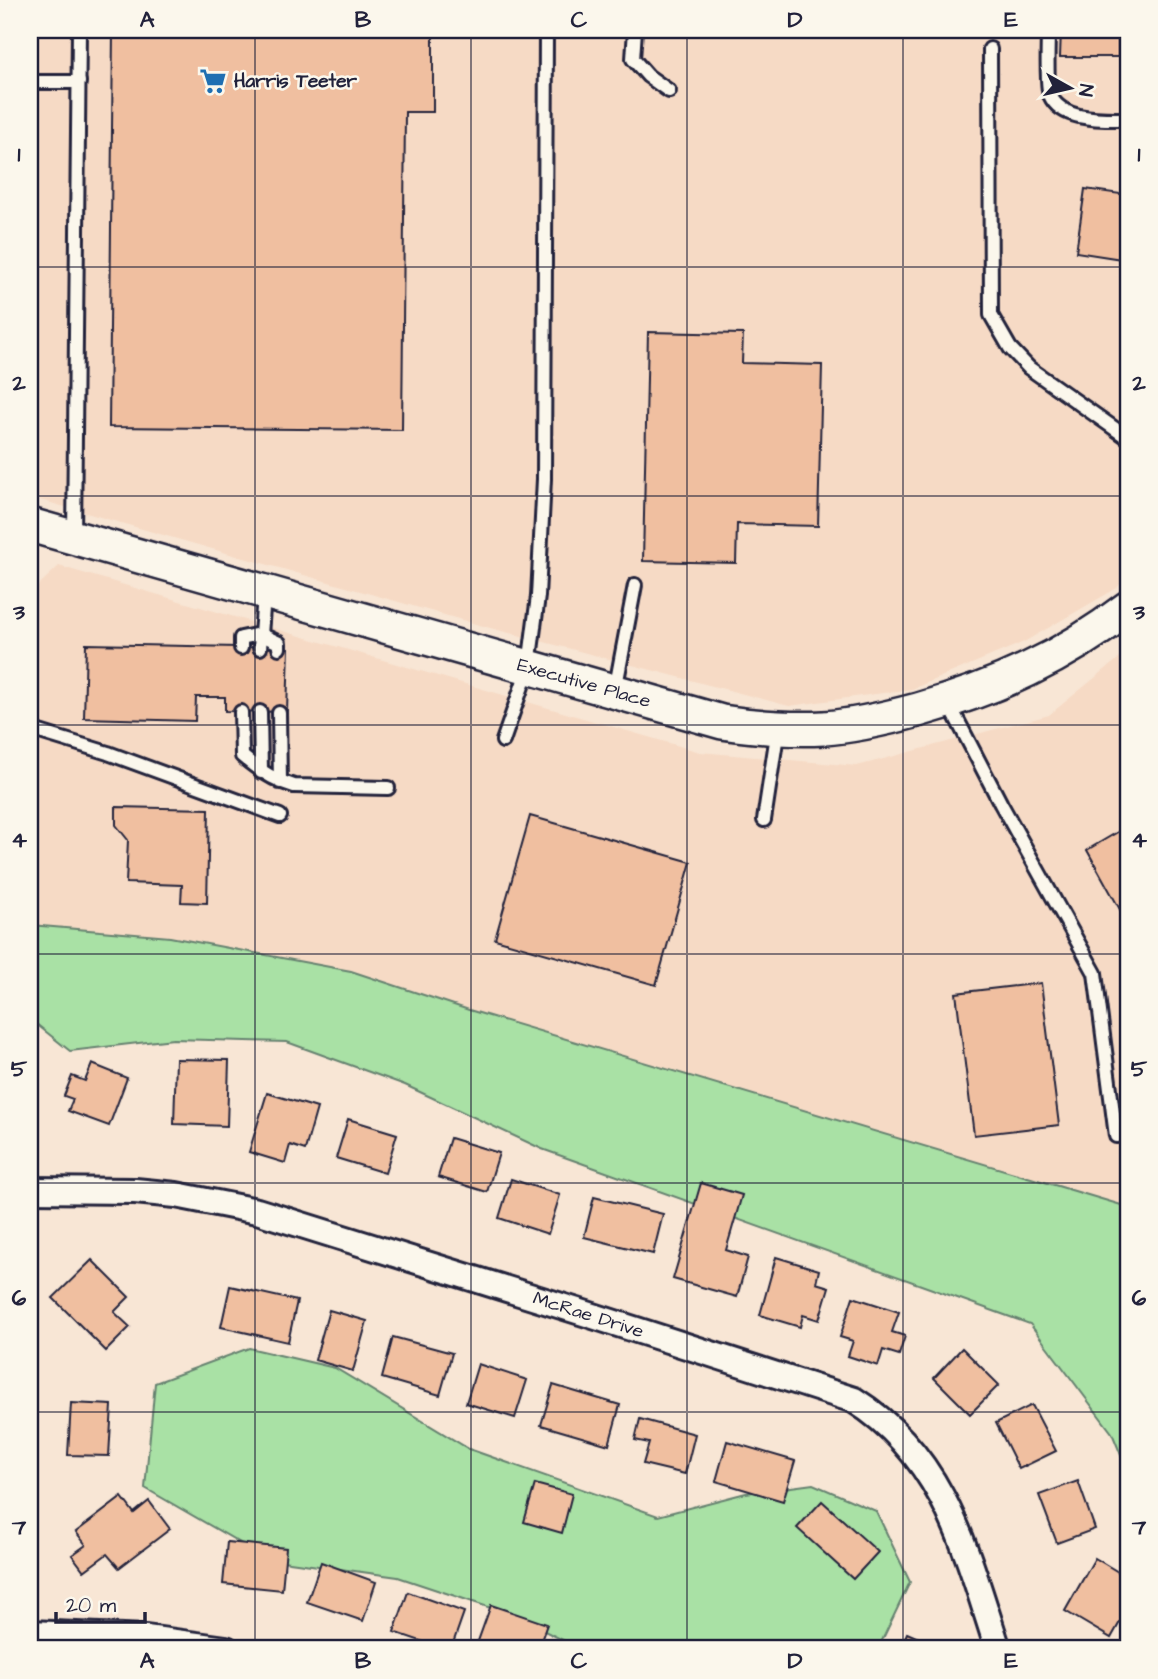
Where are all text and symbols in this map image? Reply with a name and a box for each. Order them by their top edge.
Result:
text: A [140,4,155,36]
text: B [355,4,372,36]
text: C [571,4,588,36]
text: D [788,4,803,36]
text: E [1004,4,1018,36]
north arrow [1036,52,1106,122]
supermarket icon: Harris Teeter [198,66,228,96]
place label: Harris Teeter [234,68,358,95]
text: N [1071,82,1100,98]
text: 1 [18,138,21,170]
text: 1 [1138,138,1141,170]
text: 2 [11,367,26,399]
text: 2 [1131,367,1146,399]
text: 3 [12,596,25,628]
text: 3 [1132,596,1145,628]
street label: Executive Place [514,651,654,715]
text: 4 [11,824,27,856]
text: 4 [1131,824,1147,856]
text: 5 [11,1053,28,1085]
text: 5 [1131,1053,1148,1085]
text: 6 [12,1282,27,1314]
text: 6 [1132,1282,1147,1314]
street label: McRae Drive [530,1284,647,1345]
text: 7 [11,1511,27,1543]
text: 7 [1131,1511,1147,1543]
scale bar [56,1581,145,1625]
text: 20 m [66,1591,117,1620]
text: A [140,1645,155,1677]
text: B [355,1645,372,1677]
text: C [571,1645,588,1677]
text: D [788,1645,803,1677]
text: E [1004,1645,1018,1677]

